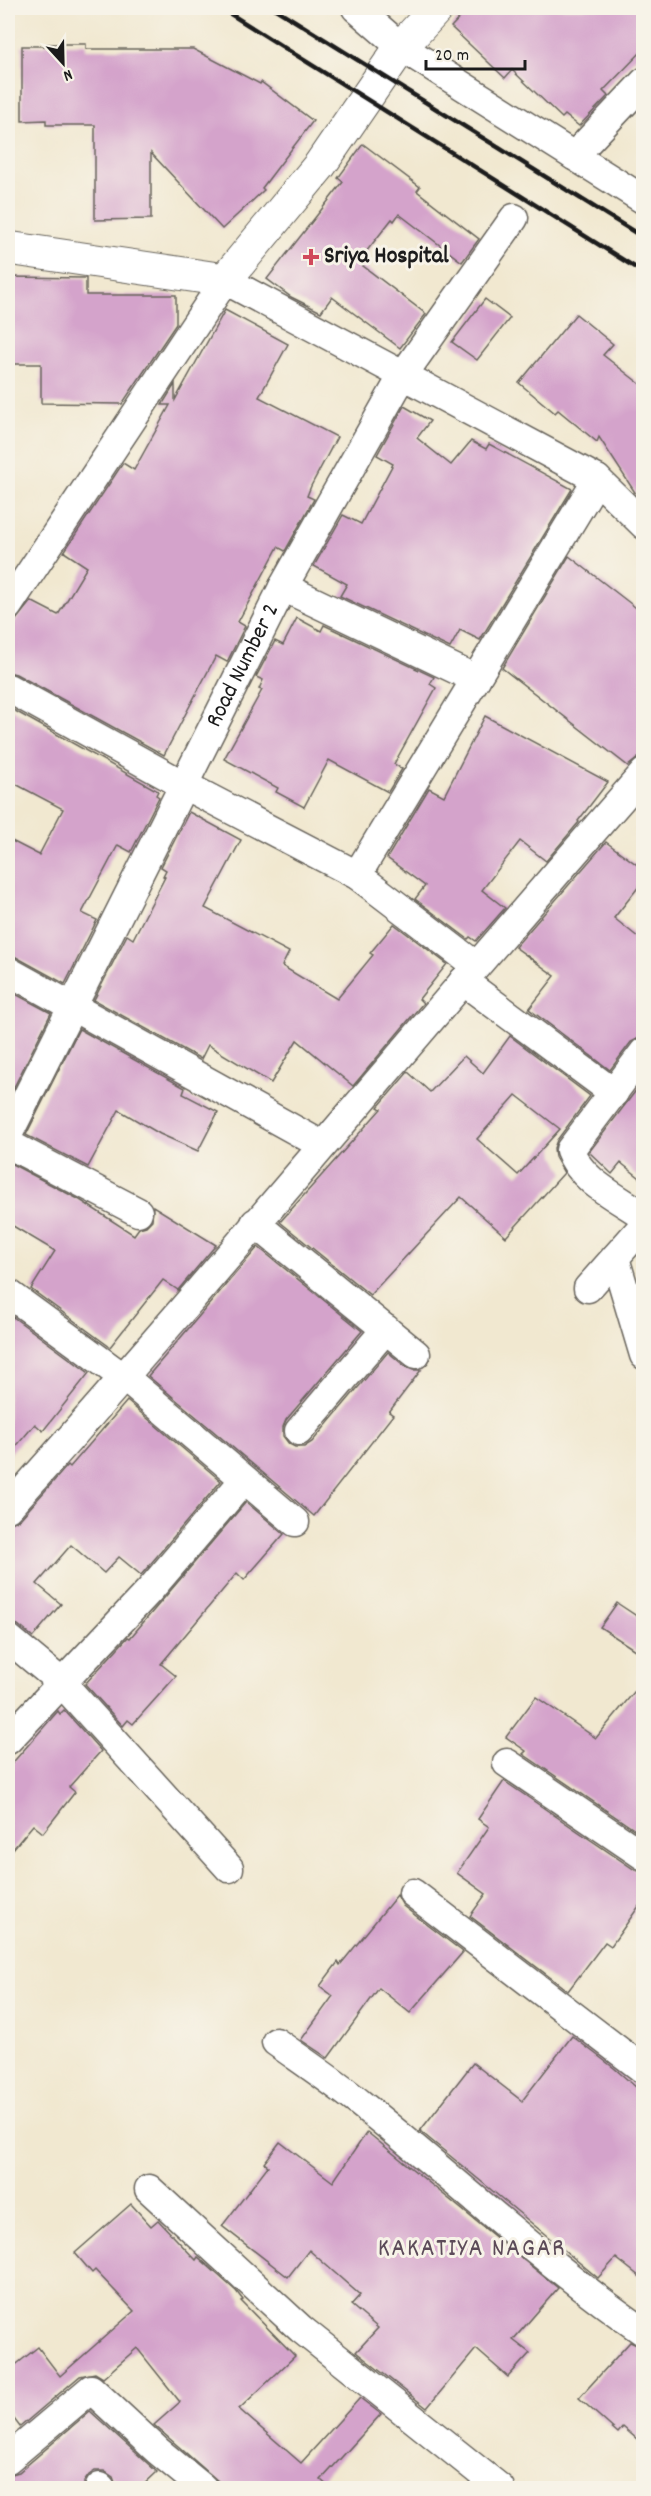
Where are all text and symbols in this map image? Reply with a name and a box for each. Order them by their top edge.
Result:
north arrow [33,33,93,93]
scale bar [426,33,525,71]
text: 20 m [435,44,469,69]
text: N [60,62,76,87]
place label: Sriya Hospital [324,240,449,274]
marker: Sriya Hospital [302,248,320,266]
street label: Road Number 2 [198,598,289,734]
district label: KAKATIYA NAGAR [378,2231,566,2268]

